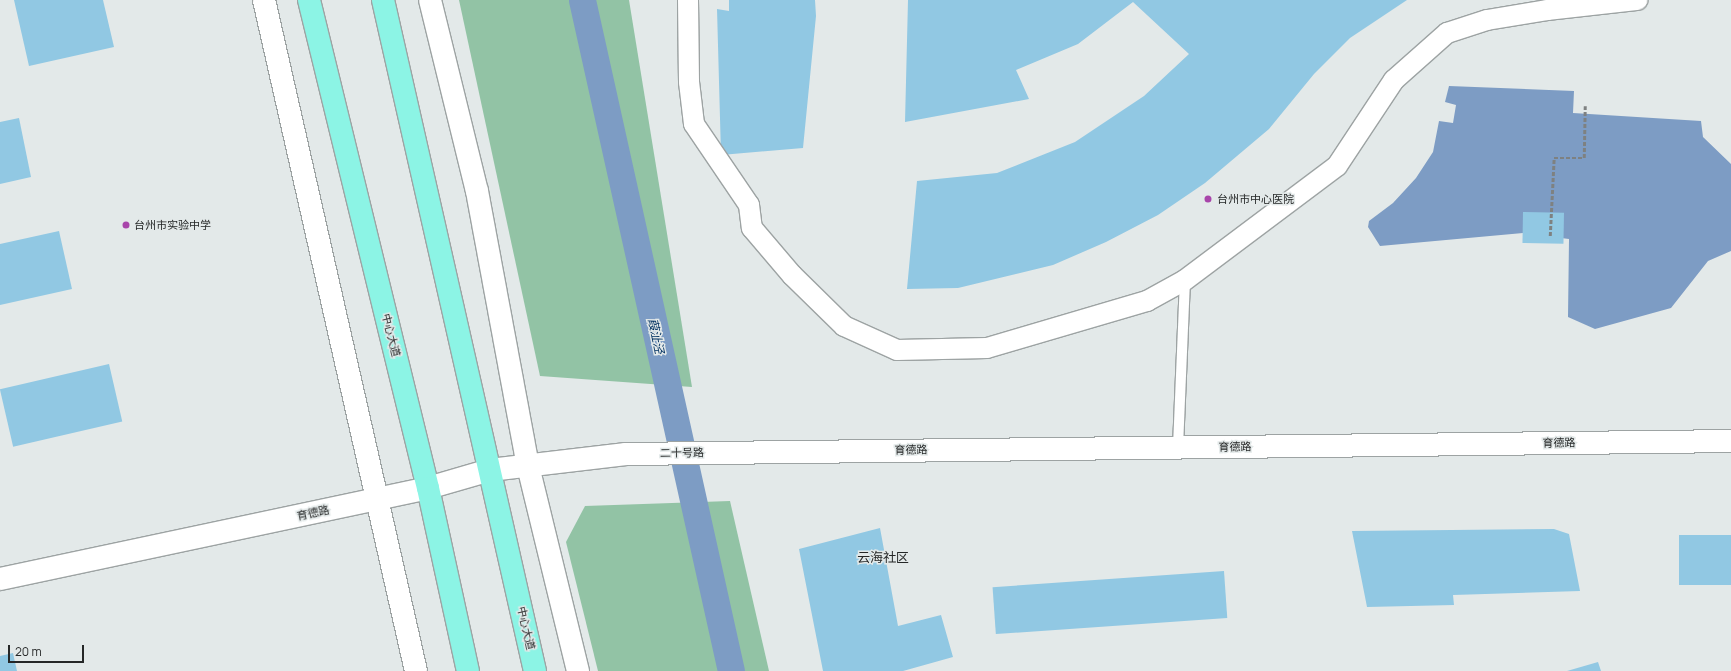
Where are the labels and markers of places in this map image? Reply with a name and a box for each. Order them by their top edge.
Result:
place label: 台州市中心医院 [1217,192,1294,206]
marker: 台州市中心医院 [1202,193,1214,205]
place label: 台州市实验中学 [134,218,211,232]
marker: 台州市实验中学 [121,220,131,230]

